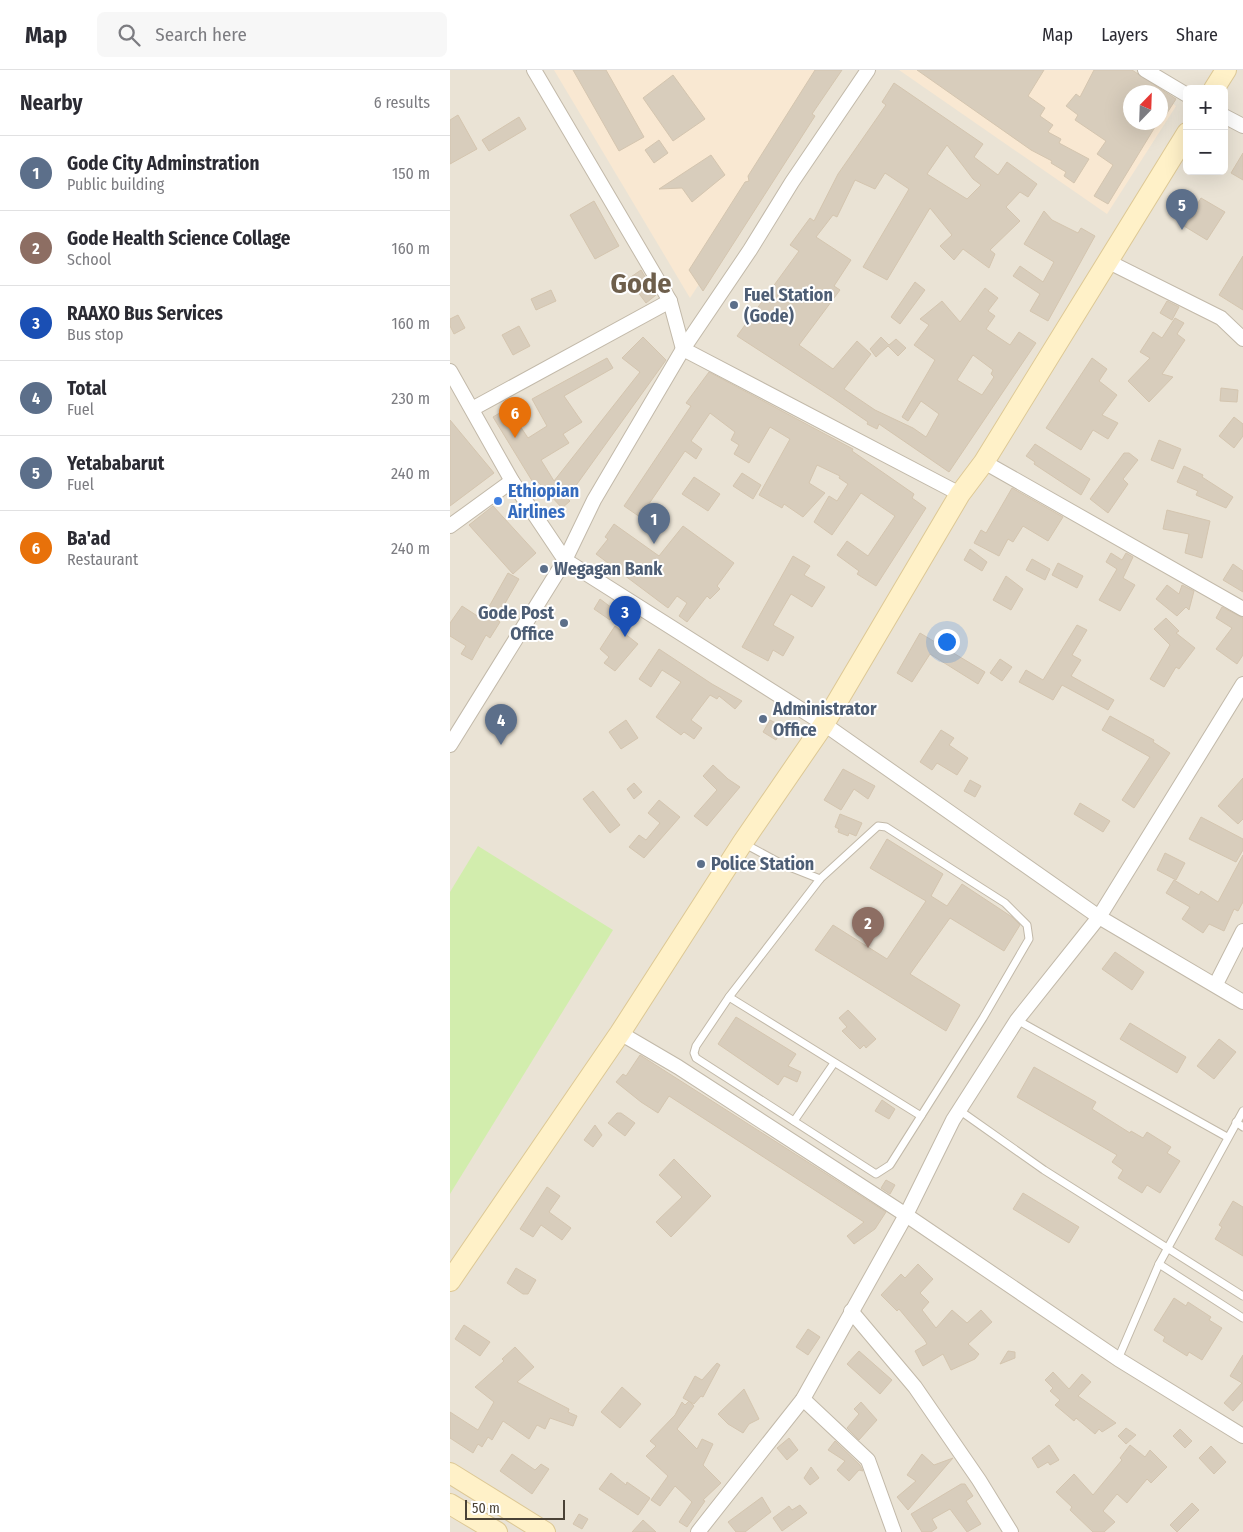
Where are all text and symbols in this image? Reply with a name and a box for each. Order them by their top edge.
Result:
search box [97,12,447,57]
text: Map [25,21,67,49]
icon: search [115,21,143,49]
text: Search here [155,23,247,46]
text: Map [1042,24,1073,46]
text: Layers [1101,24,1148,46]
text: Share [1176,24,1218,46]
north arrow [1123,85,1168,130]
map controls [1183,85,1228,175]
button: + [1183,85,1228,130]
text: Nearby [20,90,82,116]
text: 6 results [374,93,430,112]
button: − [1183,130,1228,175]
text: Gode City Adminstration [67,152,259,175]
text: 1 [33,164,39,183]
text: 150 m [392,164,430,183]
text: Public building [67,175,164,194]
pin: 5 [1166,189,1198,230]
text: Gode Health Science Collage [67,227,290,250]
text: 2 [32,239,40,258]
text: 160 m [391,239,430,258]
text: School [67,250,111,269]
district label: Gode [611,267,671,300]
place label: Fuel Station (Gode) [744,284,833,327]
marker: Fuel Station (Gode) [728,299,740,311]
text: RAAXO Bus Services [67,302,223,325]
text: 3 [32,314,40,333]
text: 160 m [391,314,430,333]
text: Bus stop [67,325,123,344]
text: Total [67,377,106,400]
text: 4 [32,389,40,408]
text: 230 m [391,389,430,408]
pin: 6 [499,397,531,438]
text: Fuel [67,400,94,419]
text: Yetababarut [67,452,164,475]
text: 5 [32,464,40,483]
text: 240 m [391,464,430,483]
text: Fuel [67,475,94,494]
place label: Ethiopian Airlines [507,480,579,523]
marker: Ethiopian Airlines [492,495,504,507]
pin: 1 [638,503,670,544]
text: Ba'ad [67,527,111,550]
text: 6 [32,539,40,558]
text: 240 m [391,539,430,558]
text: Restaurant [67,550,138,569]
place label: Wegagan Bank [554,558,663,580]
marker: Wegagan Bank [538,563,550,575]
pin: 3 [609,596,641,637]
place label: Gode Post Office [478,602,555,645]
marker: Gode Post Office [558,617,570,629]
your location [934,629,960,655]
place label: Administrator Office [772,698,877,741]
pin: 4 [485,704,517,745]
marker: Administrator Office [757,713,769,725]
place label: Police Station [711,853,814,875]
marker: Police Station [695,858,707,870]
pin: 2 [852,907,884,948]
scale bar [465,1497,565,1520]
text: 50 m [472,1500,500,1517]

